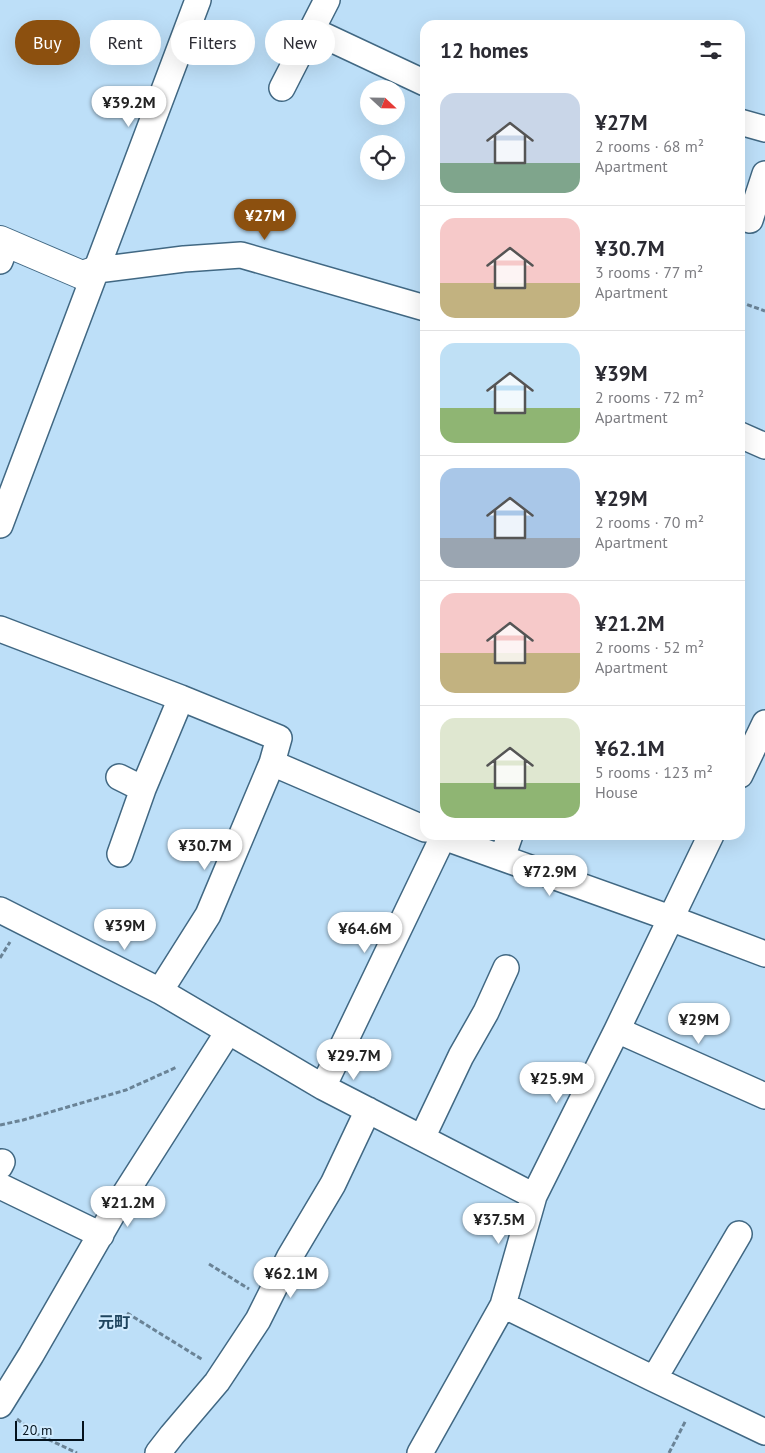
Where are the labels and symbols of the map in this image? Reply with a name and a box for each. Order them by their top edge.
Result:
north arrow [360,80,405,125]
pin: ¥39.2M [88,86,170,128]
pin: ¥27M [235,198,295,241]
pin: ¥30.7M [164,828,246,871]
pin: ¥72.9M [509,854,591,897]
pin: ¥39M [95,908,155,951]
pin: ¥64.6M [324,912,406,954]
pin: ¥29M [669,1002,729,1045]
pin: ¥29.7M [313,1038,395,1081]
pin: ¥25.9M [516,1062,598,1104]
pin: ¥21.2M [87,1186,169,1228]
pin: ¥37.5M [458,1202,540,1245]
pin: ¥62.1M [250,1256,332,1299]
district label: 元町 [98,1312,130,1332]
scale bar [15,1418,84,1441]

